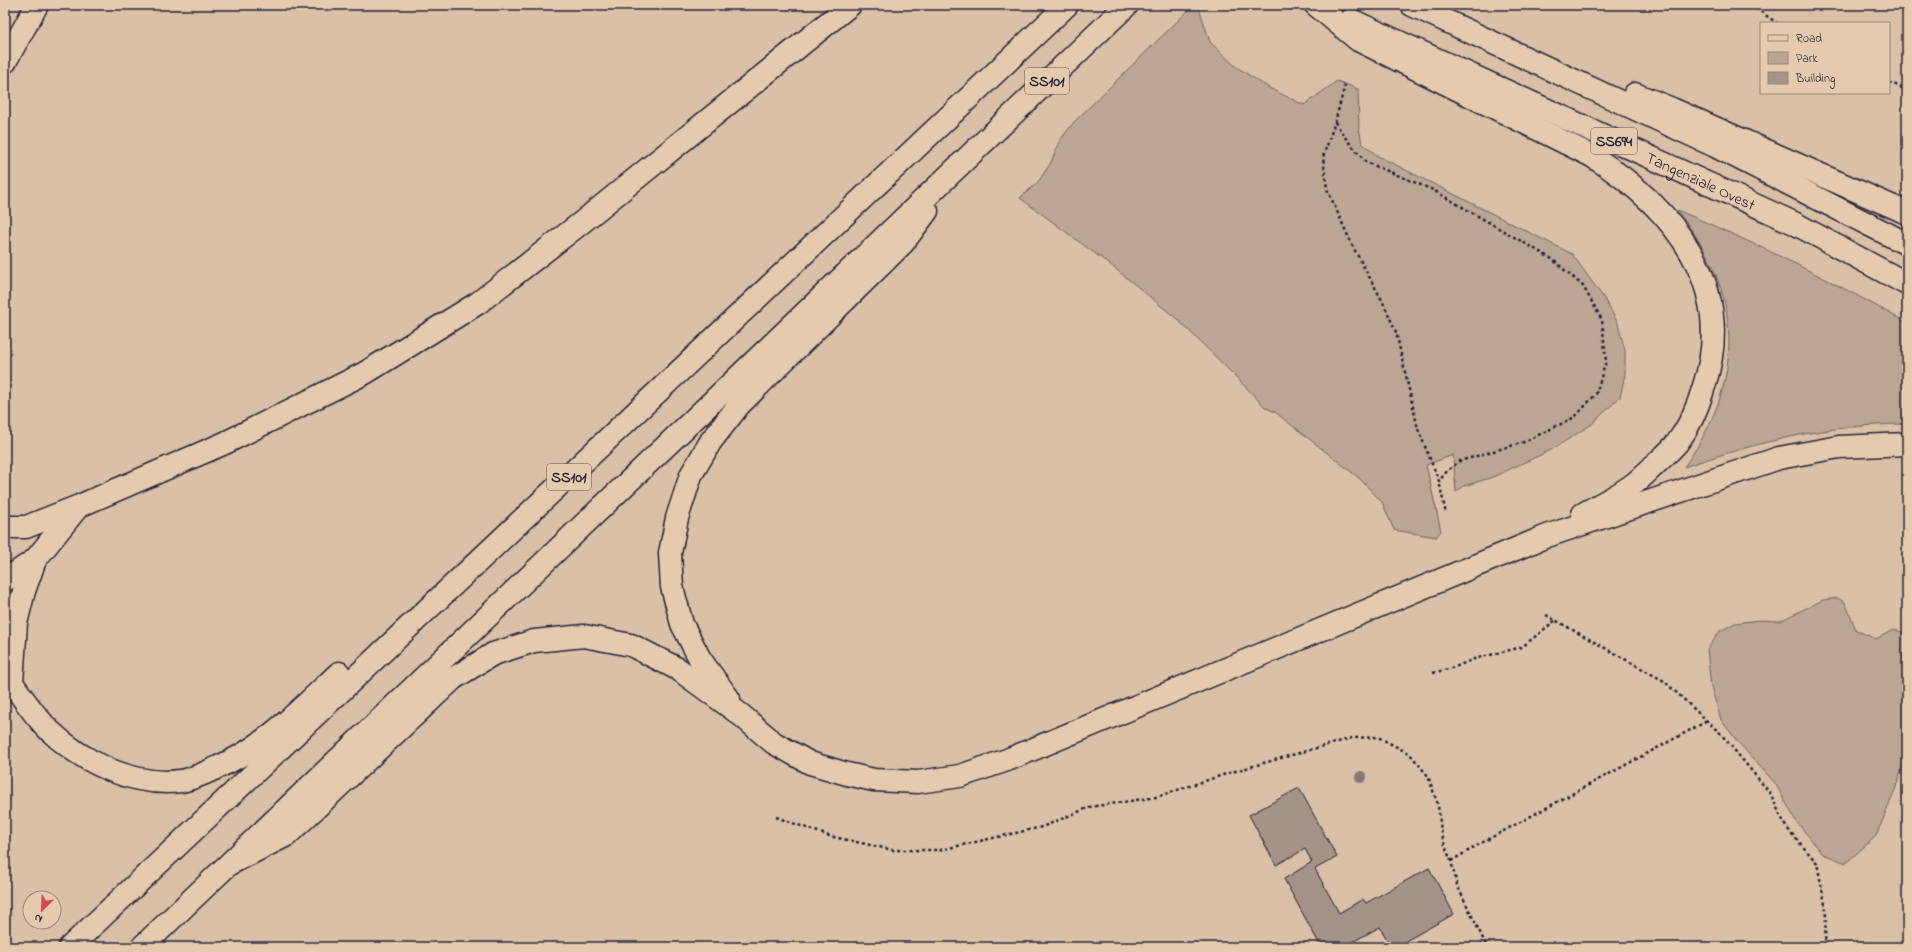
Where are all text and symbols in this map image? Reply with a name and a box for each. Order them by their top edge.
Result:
legend [1760,22,1890,94]
text: Road [1796,30,1822,48]
text: Park [1796,50,1818,68]
road number: SS101 [1025,68,1069,94]
text: Building [1795,70,1835,89]
road number: SS694 [1591,128,1637,154]
street label: Tangenziale Ovest [1642,147,1759,218]
road number: SS101 [547,464,591,490]
north arrow [22,890,62,930]
text: N [32,909,45,927]

